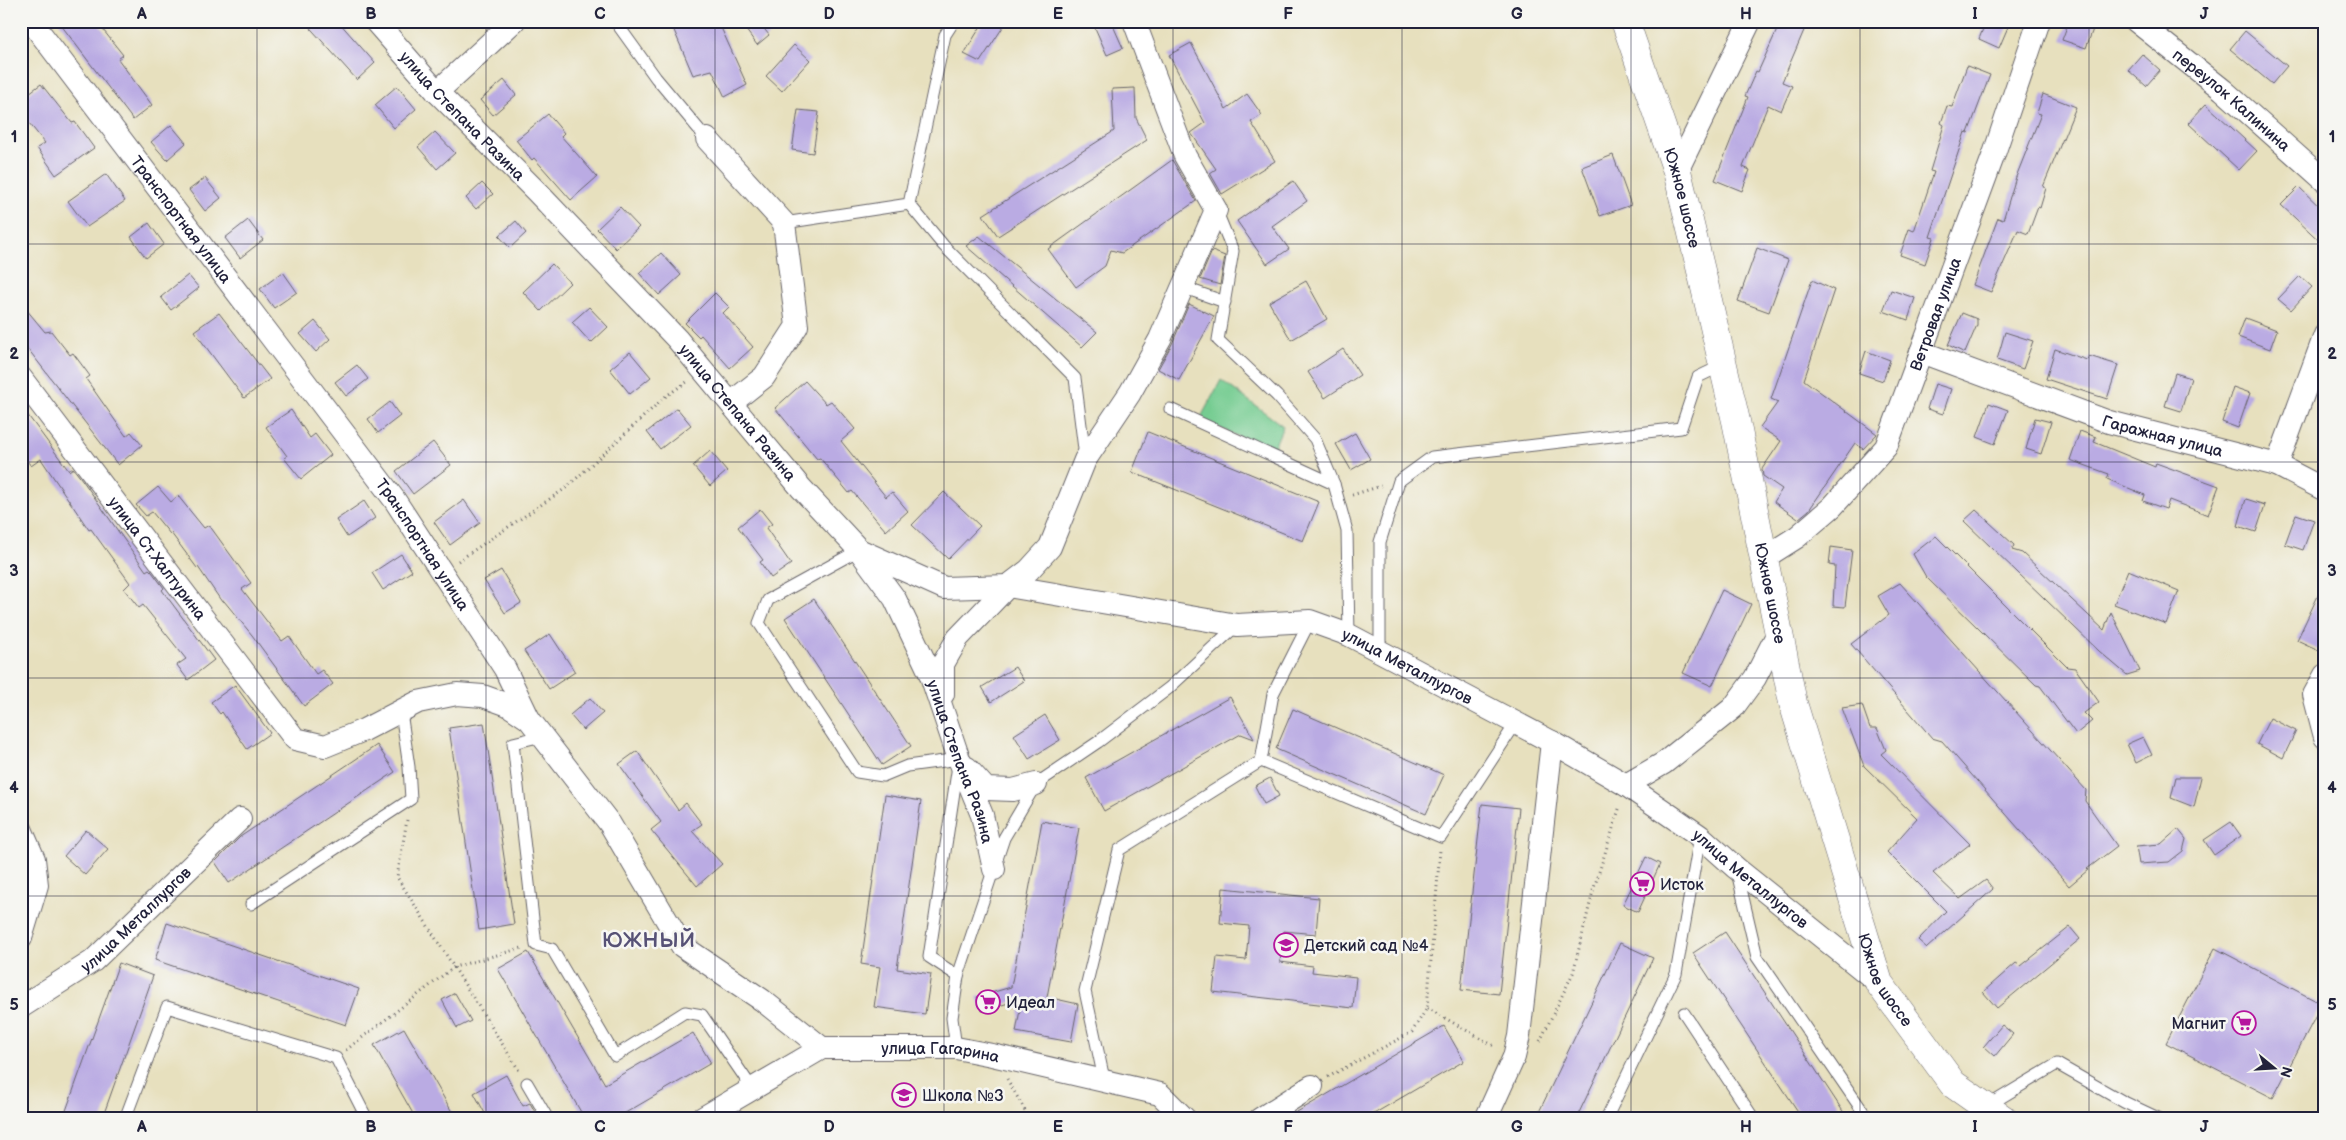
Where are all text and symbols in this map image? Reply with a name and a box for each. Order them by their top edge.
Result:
text: A [136,5,147,24]
text: B [365,5,377,24]
text: C [594,5,606,24]
text: D [823,5,835,24]
text: E [1053,5,1063,24]
text: F [1283,5,1293,24]
text: G [1511,5,1523,24]
text: H [1740,5,1752,24]
text: I [1972,5,1978,24]
text: J [2200,5,2209,24]
street label: переулок Калинина [2168,46,2294,157]
street label: улица Степана Разина [395,48,528,186]
text: 1 [11,128,17,147]
text: 1 [2329,128,2335,147]
street label: Южное шоссе [1659,146,1703,250]
street label: Транспортная улица [126,153,235,288]
street label: Ветровая улица [1907,255,1966,374]
street label: улица Степана Разина [674,341,800,486]
text: 2 [9,345,19,364]
text: 2 [2327,345,2337,364]
street label: Гаражная улица [2099,412,2225,462]
street label: Транспортная улица [371,475,473,615]
street label: улица Ст.Халтурина [104,494,210,625]
street label: Южное шоссе [1750,541,1789,646]
text: 3 [9,562,19,581]
text: 3 [2327,562,2337,581]
street label: улица Металлургов [1339,625,1476,710]
street label: улица Степана Разина [922,678,996,846]
text: 4 [9,779,19,798]
text: 4 [2327,779,2337,798]
street label: улица Металлургов [1689,826,1812,934]
street label: улица Металлургов [78,863,196,977]
supermarket icon: Исток [1629,871,1655,897]
place label: Исток [1660,876,1704,895]
district label: ЮЖНЫЙ [602,927,696,953]
street label: Южное шоссе [1853,931,1916,1031]
school or university icon: Детский сад №4 [1273,932,1299,958]
place label: Детский сад №4 [1304,937,1429,956]
supermarket icon: Идеал [975,989,1001,1015]
place label: Идеал [1006,994,1055,1013]
text: 5 [9,996,19,1015]
text: 5 [2327,996,2337,1015]
supermarket icon: Магнит [2231,1010,2257,1036]
place label: Магнит [2171,1015,2227,1034]
street label: улица Гагарина [881,1040,1002,1068]
north arrow [2248,1042,2298,1092]
text: N [2276,1064,2296,1079]
school or university icon: Школа №3 [891,1082,917,1108]
place label: Школа №3 [922,1087,1004,1106]
text: A [136,1118,147,1137]
text: B [365,1118,377,1137]
text: C [594,1118,606,1137]
text: D [823,1118,835,1137]
text: E [1053,1118,1063,1137]
text: F [1283,1118,1293,1137]
text: G [1511,1118,1523,1137]
text: H [1740,1118,1752,1137]
text: I [1972,1118,1978,1137]
text: J [2200,1118,2209,1137]

